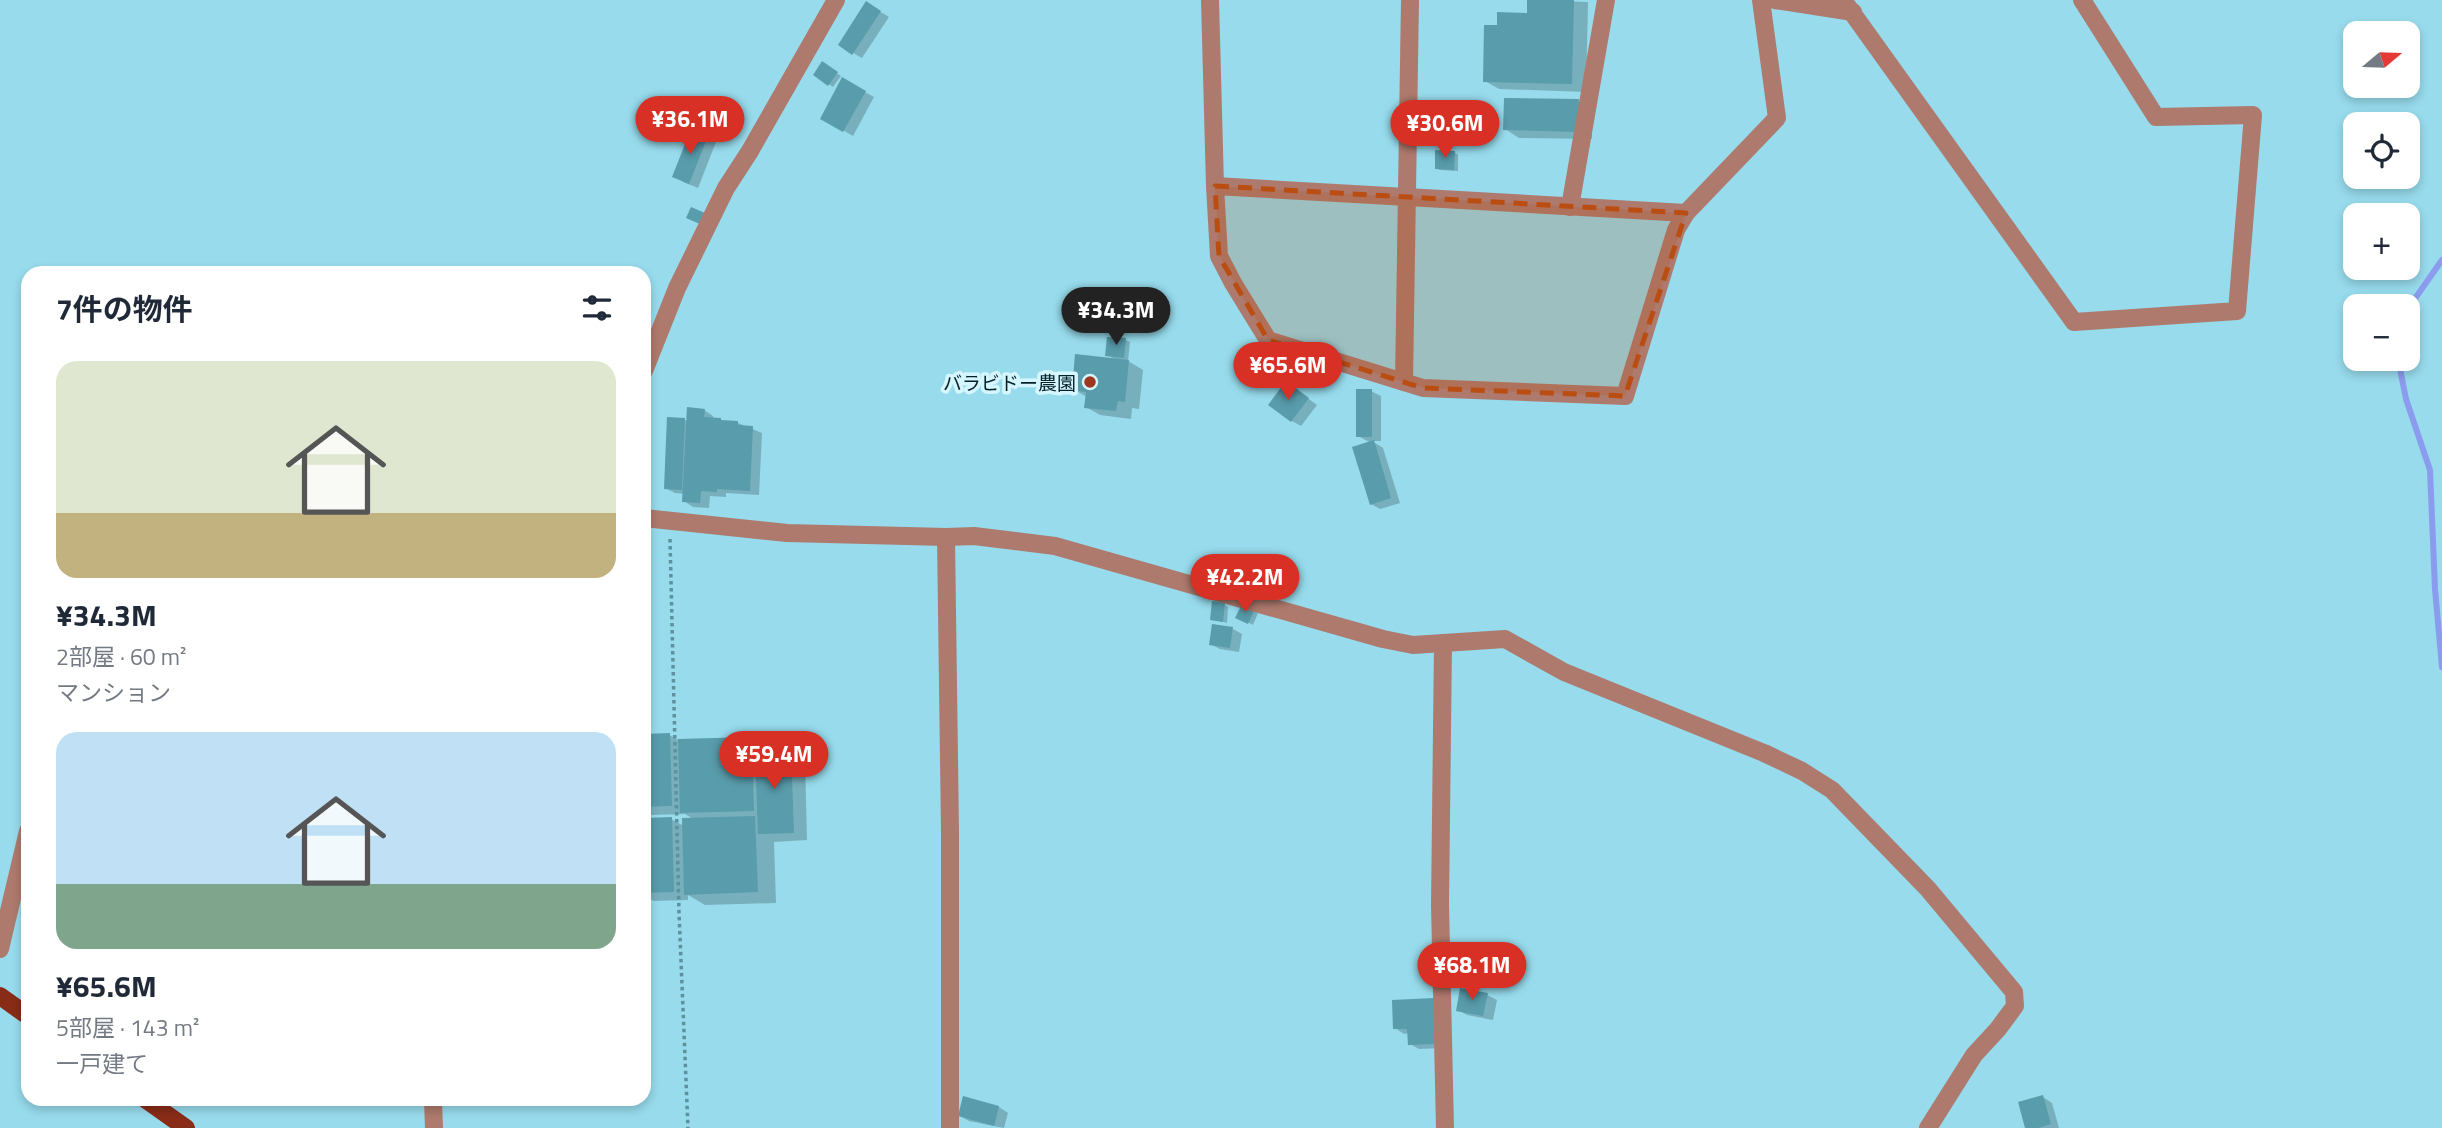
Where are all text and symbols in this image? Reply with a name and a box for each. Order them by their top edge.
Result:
north arrow [2343,21,2420,98]
map controls [2343,21,2420,371]
pin: ¥36.1M [633,96,747,156]
pin: ¥30.6M [1388,100,1502,160]
text: ¥36.1M [651,101,729,136]
text: ¥30.6M [1406,105,1484,140]
button: locate [2343,112,2420,189]
button: + [2343,203,2420,280]
text: 7件の物件 [56,286,193,332]
pin: ¥34.3M [1059,288,1173,347]
icon: filters [578,289,616,327]
text: ¥34.3M [1077,292,1155,327]
button: − [2343,294,2420,371]
pin: ¥65.6M [1231,342,1345,402]
text: ¥65.6M [1249,347,1327,382]
place label: バラビドー農園 [943,368,1076,397]
marker: バラビドー農園 [1082,374,1098,390]
icon: home [273,407,399,533]
pin: ¥42.2M [1188,554,1302,614]
text: ¥42.2M [1206,559,1284,594]
text: ¥34.3M [56,592,157,638]
text: 2部屋 · 60 m² [56,639,186,674]
text: マンション [56,675,171,710]
pin: ¥59.4M [717,732,831,791]
text: ¥59.4M [735,736,813,771]
icon: home [273,778,399,904]
pin: ¥68.1M [1415,942,1529,1002]
text: ¥68.1M [1433,947,1511,982]
text: ¥65.6M [56,963,157,1009]
text: 5部屋 · 143 m² [56,1010,199,1045]
text: 一戸建て [56,1046,148,1081]

